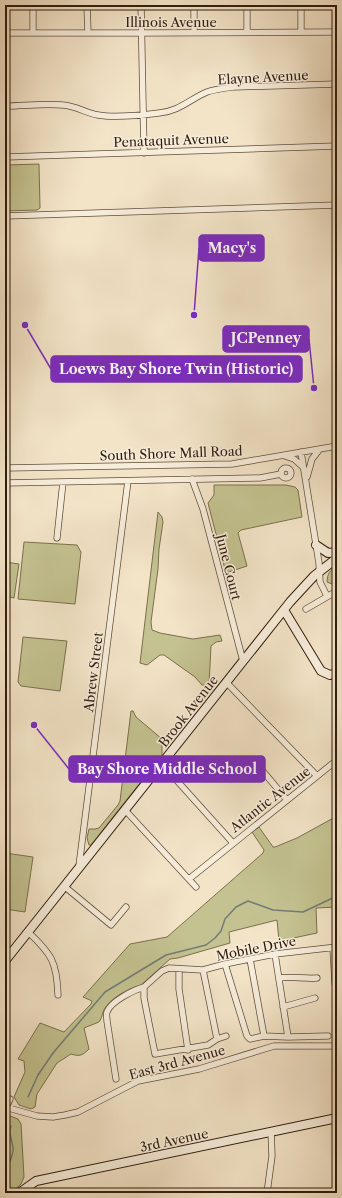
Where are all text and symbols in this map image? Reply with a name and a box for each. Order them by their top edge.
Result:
street label: Illinois Avenue [125,14,217,30]
street label: Elayne Avenue [217,67,309,87]
street label: Penataquit Avenue [113,130,229,150]
callout: Macy's [199,235,264,261]
text: Macy's [208,239,256,257]
callout: JCPenney [223,326,309,352]
text: JCPenney [228,329,302,347]
callout: Loews Bay Shore Twin (Historic) [51,356,302,382]
text: Loews Bay Shore Twin (Historic) [59,360,293,378]
street label: South Shore Mall Road [99,443,243,463]
street label: June Court [213,530,245,602]
street label: Abrew Street [80,631,106,714]
street label: Brook Avenue [155,672,221,750]
callout: Bay Shore Middle School [69,756,265,782]
text: Bay Shore Middle School [77,760,257,778]
street label: Atlantic Avenue [226,763,313,836]
street label: Mobile Drive [215,932,297,964]
street label: East 3rd Avenue [127,1041,227,1083]
street label: 3rd Avenue [138,1125,210,1155]

